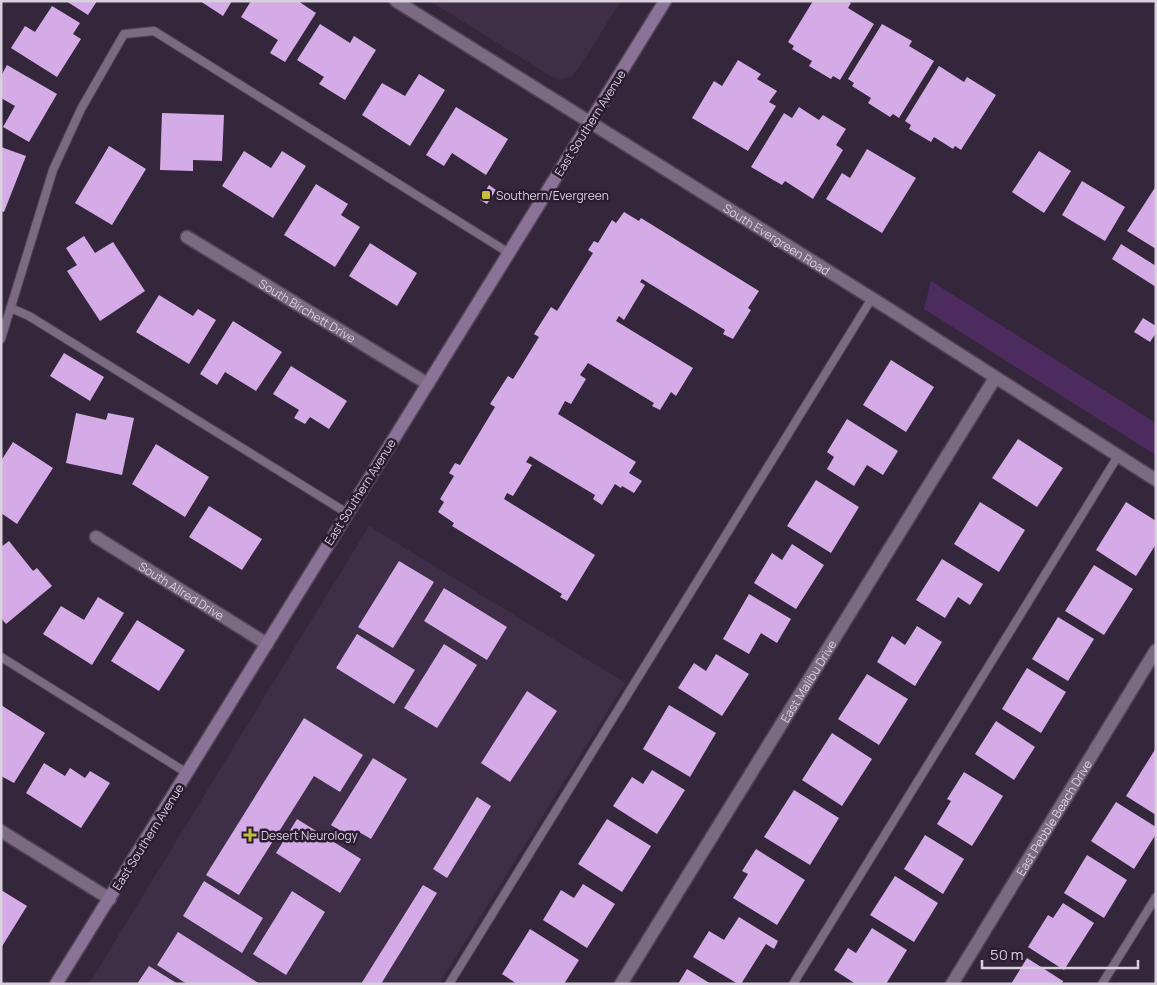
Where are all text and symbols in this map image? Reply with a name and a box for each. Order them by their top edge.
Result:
street label: East Southern Avenue [550,67,630,179]
place label: Southern/Evergreen [496,187,609,204]
marker: Southern/Evergreen [480,189,492,201]
street label: South Evergreen Road [720,199,833,279]
street label: South Birchett Drive [256,274,359,346]
street label: East Southern Avenue [320,436,400,548]
street label: South Allred Drive [136,557,228,624]
street label: East Malibu Drive [776,637,840,726]
street label: East Pebble Beach Drive [1012,756,1096,879]
street label: East Southern Avenue [108,781,188,893]
place label: Desert Neurology [261,827,359,844]
marker: Desert Neurology [243,828,257,842]
scale bar [982,938,1138,970]
text: 50 m [990,944,1024,965]

